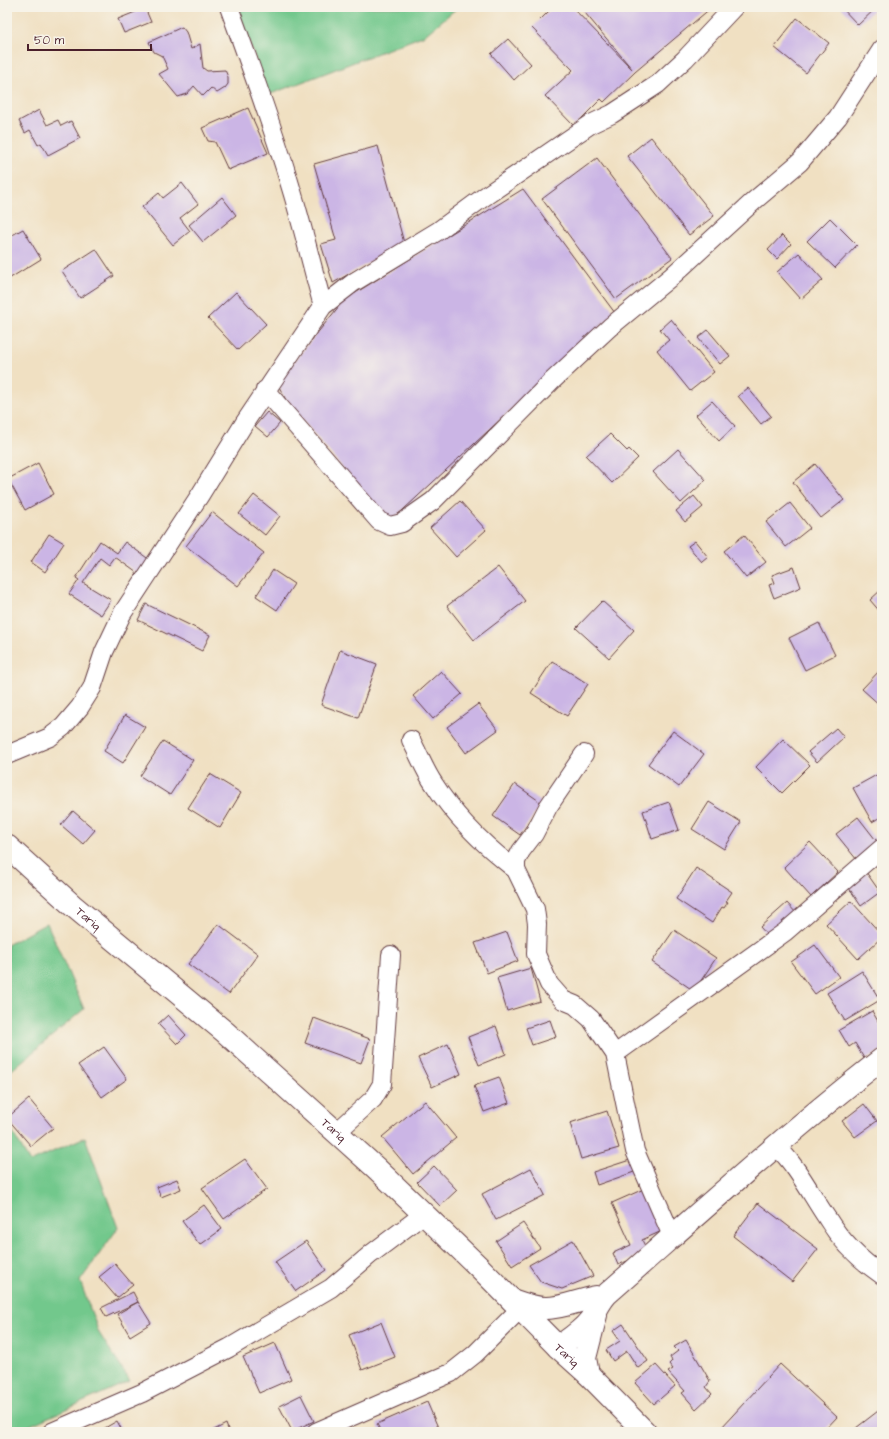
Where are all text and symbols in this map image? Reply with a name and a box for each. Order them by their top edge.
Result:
scale bar [28,26,151,52]
text: 50 m [34,32,65,49]
street label: Tariq [72,903,104,934]
street label: Tariq [317,1115,350,1146]
street label: Tariq [550,1340,583,1371]

